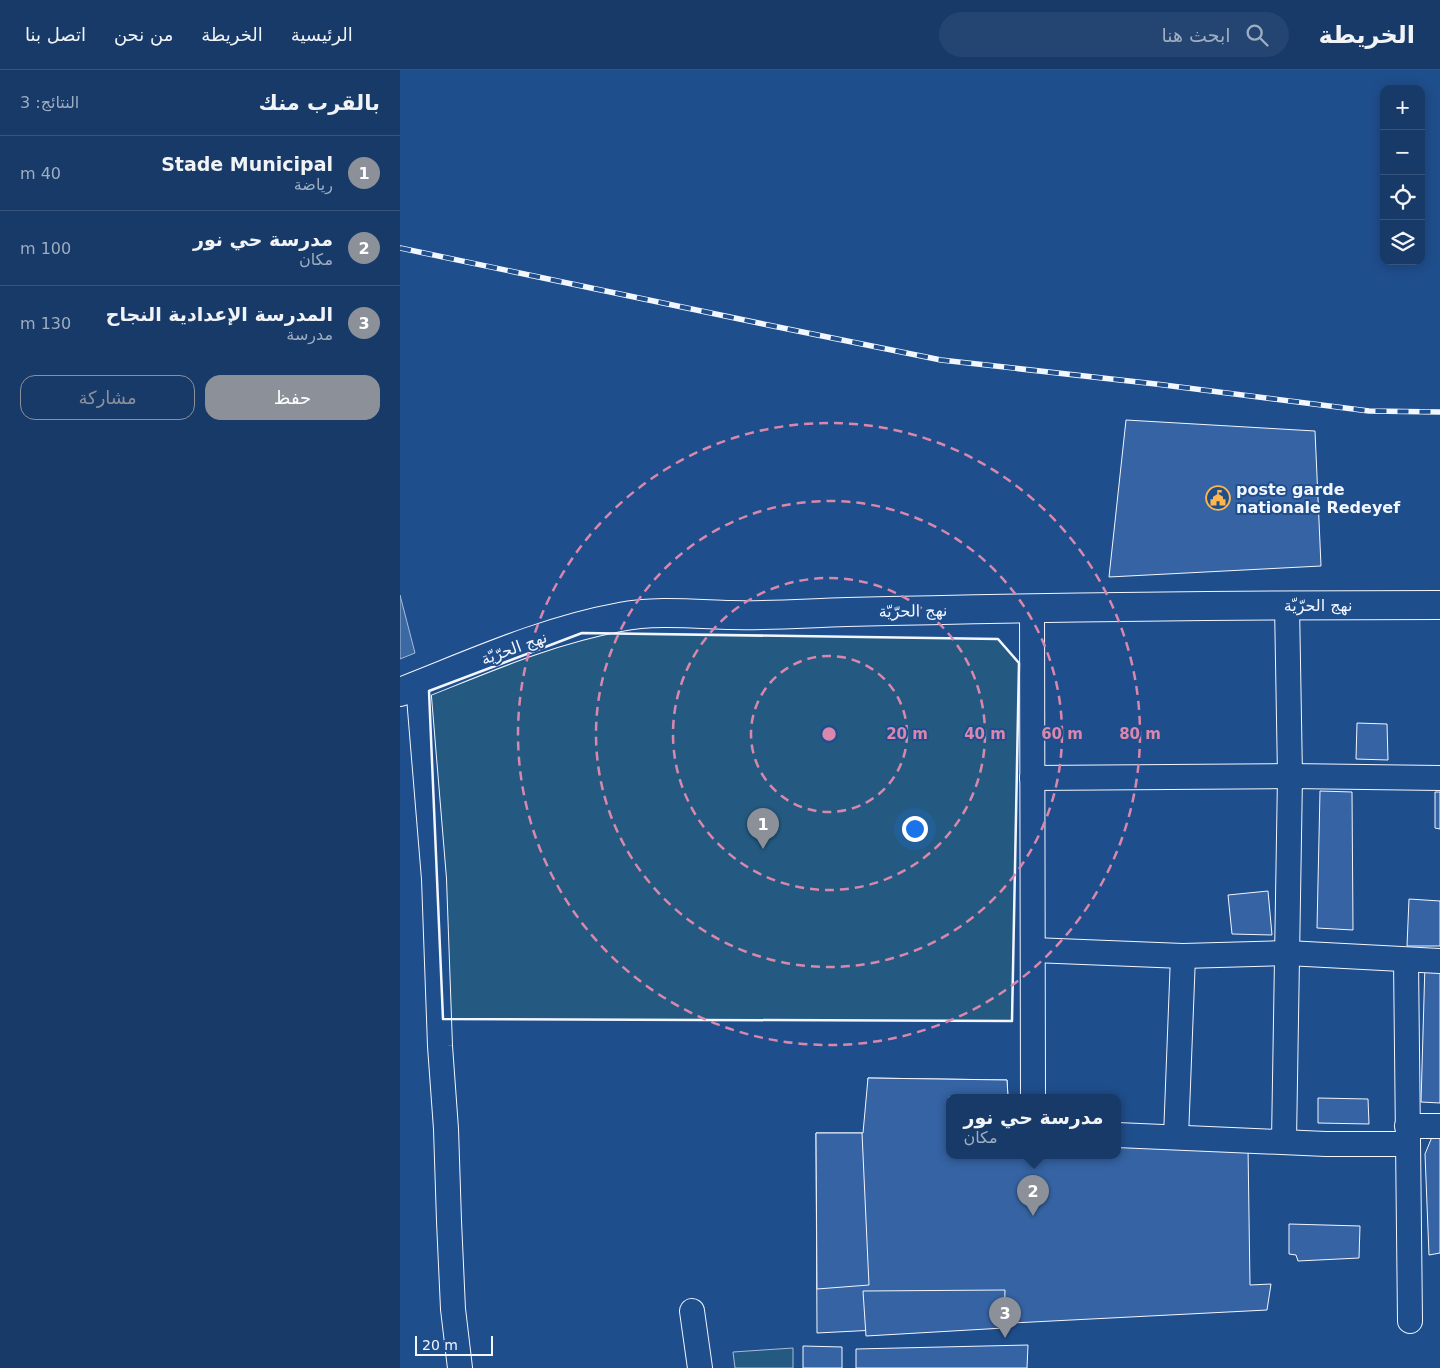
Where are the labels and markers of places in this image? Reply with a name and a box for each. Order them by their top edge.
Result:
place label: poste garde nationale Redeyef [1236,480,1401,517]
public building icon: poste garde nationale Redeyef [1205,485,1231,511]
centre of rings [820,725,838,743]
pin: 1 [747,808,779,849]
pin: 2 [1017,1175,1049,1216]
pin: 3 [989,1297,1021,1338]

